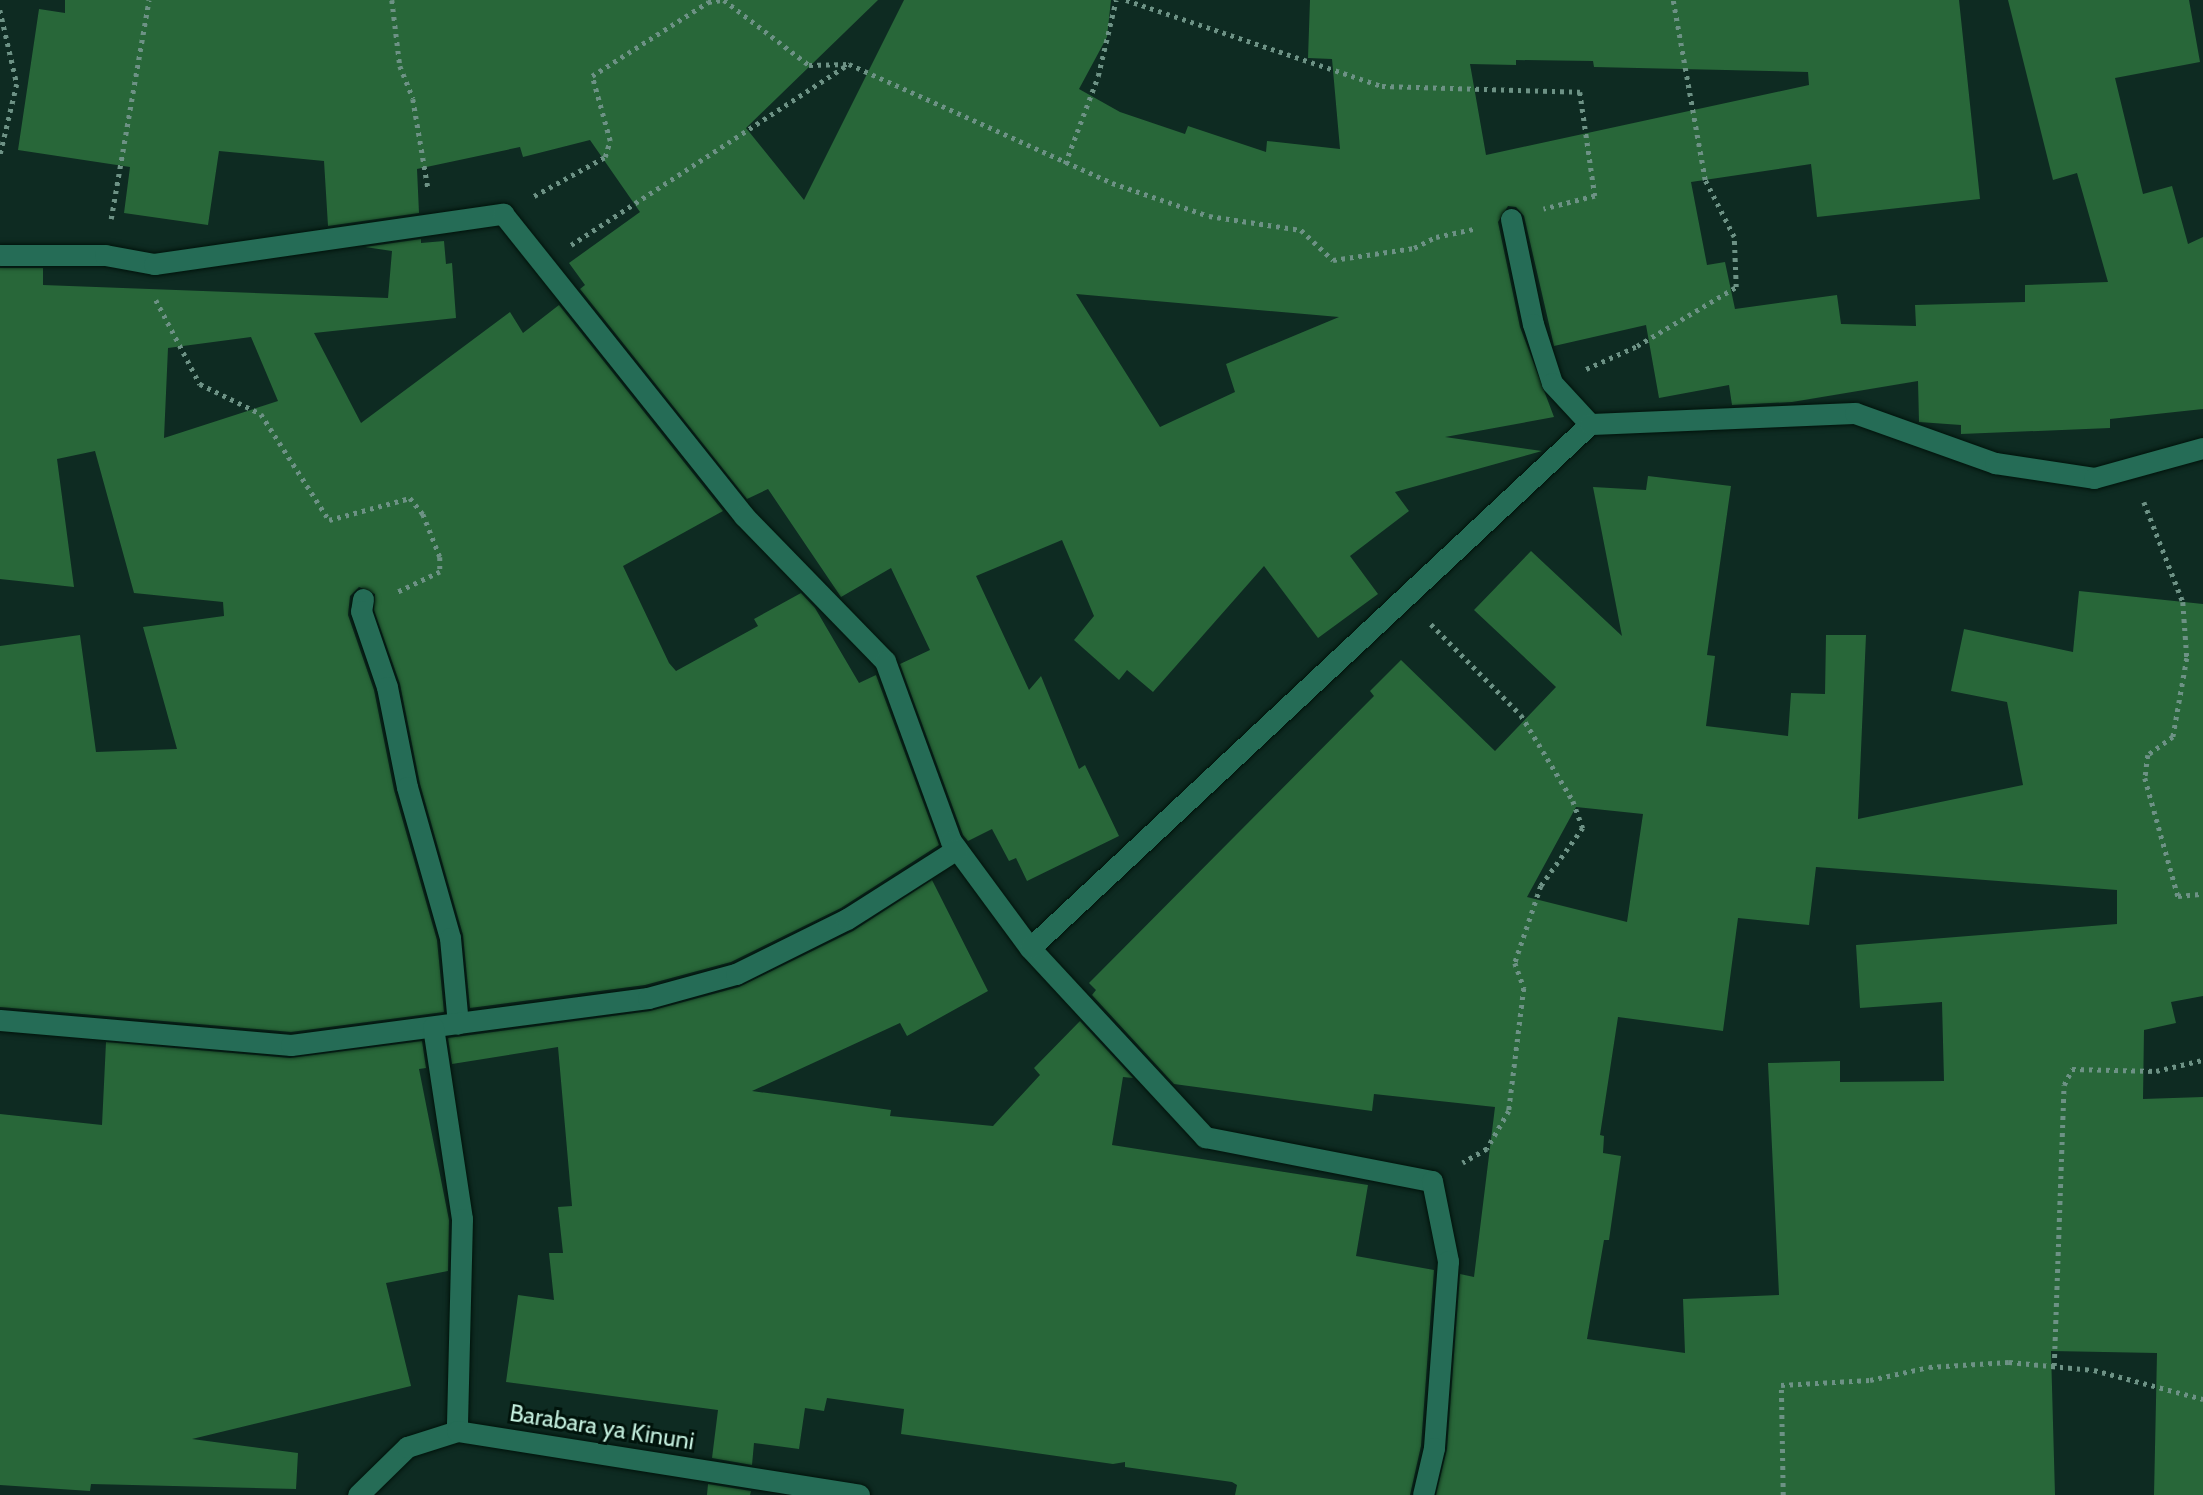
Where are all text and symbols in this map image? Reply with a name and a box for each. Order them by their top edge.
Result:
street label: Barabara ya Kinuni [508,1398,696,1456]

